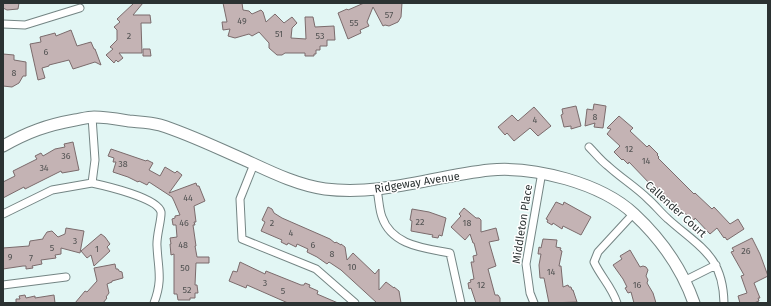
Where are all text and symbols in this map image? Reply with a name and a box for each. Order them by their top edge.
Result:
house number: 57 [385,10,393,20]
house number: 49 [237,16,247,26]
house number: 55 [350,18,359,28]
house number: 51 [275,29,283,39]
house number: 2 [127,31,131,41]
house number: 53 [316,31,324,41]
house number: 6 [44,47,49,57]
house number: 8 [12,68,17,78]
house number: 8 [593,112,598,122]
house number: 4 [533,115,538,125]
house number: 12 [625,144,633,154]
house number: 36 [61,151,71,161]
house number: 14 [642,156,651,166]
house number: 38 [118,159,128,169]
house number: 34 [39,163,49,173]
street label: Ridgeway Avenue [373,169,461,196]
street label: Callender Court [643,179,709,240]
street label: Middleton Place [510,184,535,265]
house number: 44 [183,193,193,203]
house number: 22 [416,217,424,227]
house number: 46 [179,218,189,228]
house number: 2 [270,218,274,228]
house number: 18 [463,218,471,228]
house number: 4 [289,228,294,238]
house number: 3 [73,236,77,246]
house number: 48 [178,240,188,250]
house number: 6 [311,240,316,250]
house number: 5 [50,243,55,253]
house number: 1 [95,244,99,254]
house number: 26 [741,246,751,256]
house number: 8 [330,249,335,259]
house number: 9 [8,252,13,262]
house number: 7 [29,253,33,263]
house number: 10 [348,262,356,272]
house number: 50 [180,263,190,273]
house number: 14 [547,267,556,277]
house number: 3 [263,278,267,288]
house number: 12 [477,280,485,290]
house number: 16 [633,280,642,290]
house number: 52 [183,285,191,295]
house number: 5 [281,286,286,296]

